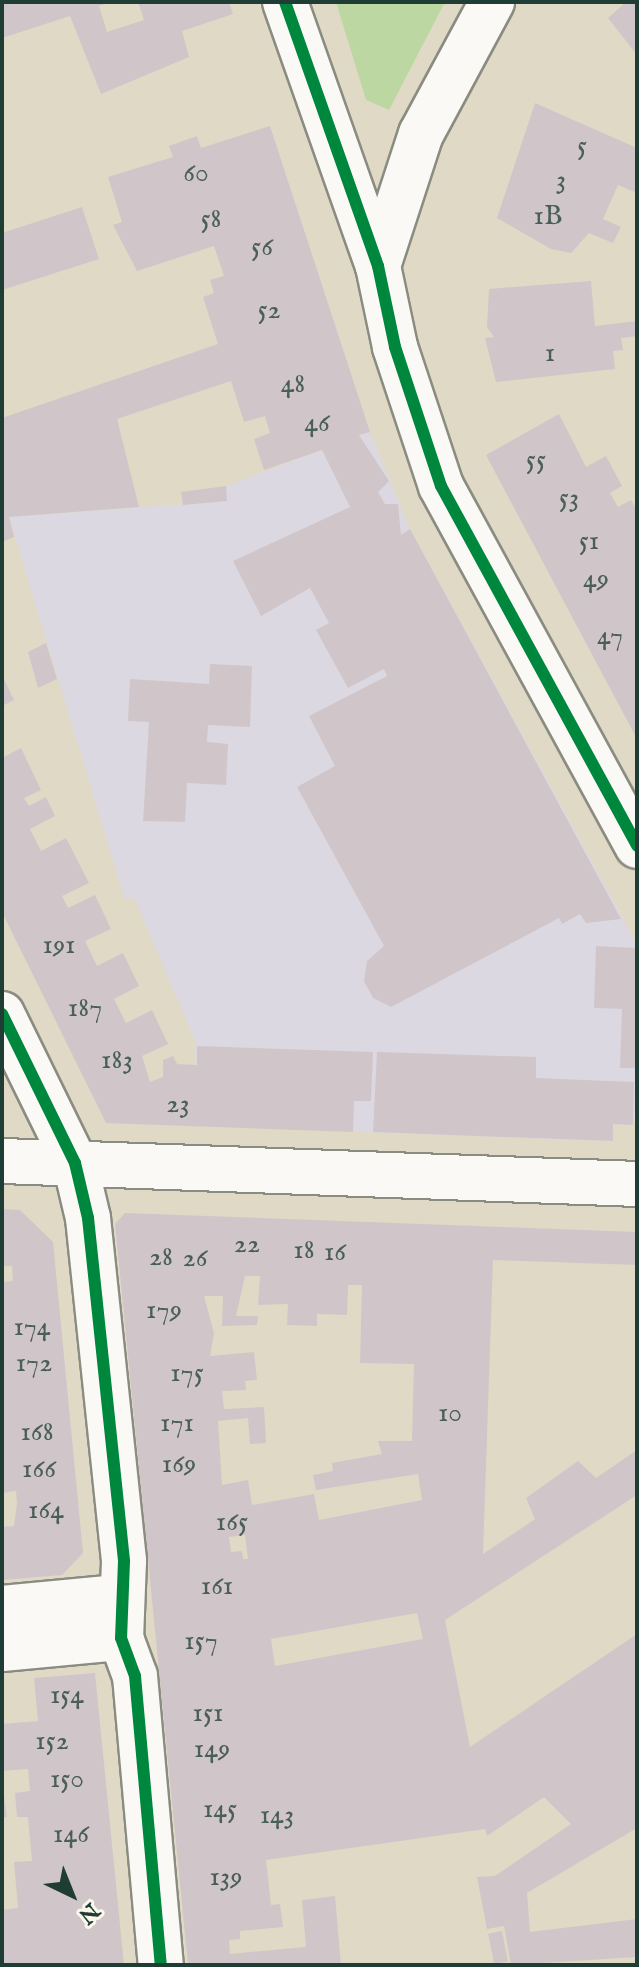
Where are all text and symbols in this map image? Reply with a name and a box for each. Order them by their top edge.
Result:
house number: 5 [577,130,587,164]
house number: 60 [183,157,209,191]
house number: 3 [556,164,566,198]
house number: 1B [534,200,562,234]
house number: 58 [200,203,222,237]
house number: 56 [251,231,273,265]
house number: 52 [257,294,281,328]
house number: 1 [545,337,555,371]
house number: 48 [281,368,305,402]
house number: 46 [304,407,330,441]
house number: 55 [526,444,546,478]
house number: 53 [559,482,579,516]
house number: 51 [579,525,599,559]
house number: 49 [583,563,609,597]
house number: 47 [597,620,623,654]
house number: 191 [43,929,75,963]
house number: 187 [68,992,102,1026]
house number: 183 [101,1044,133,1078]
house number: 23 [166,1088,190,1122]
house number: 22 [234,1228,260,1262]
house number: 18 [293,1234,315,1268]
house number: 16 [324,1236,346,1270]
house number: 28 [149,1241,173,1275]
house number: 26 [183,1242,207,1276]
house number: 179 [146,1294,182,1328]
house number: 174 [13,1311,51,1345]
house number: 172 [16,1347,52,1381]
house number: 175 [170,1357,204,1391]
house number: 10 [438,1397,462,1431]
house number: 171 [160,1407,194,1441]
house number: 168 [20,1416,54,1450]
house number: 169 [162,1448,196,1482]
house number: 166 [22,1453,56,1487]
house number: 164 [28,1494,64,1528]
house number: 165 [216,1506,248,1540]
house number: 161 [201,1570,233,1604]
house number: 157 [184,1625,218,1659]
house number: 154 [50,1679,84,1713]
house number: 151 [192,1697,224,1731]
house number: 152 [35,1725,69,1759]
house number: 149 [194,1733,230,1767]
house number: 150 [50,1763,84,1797]
house number: 145 [203,1793,237,1827]
house number: 143 [260,1799,294,1833]
house number: 146 [53,1818,89,1852]
north arrow [32,1855,112,1935]
house number: 139 [209,1861,243,1895]
text: N [72,1896,105,1929]

